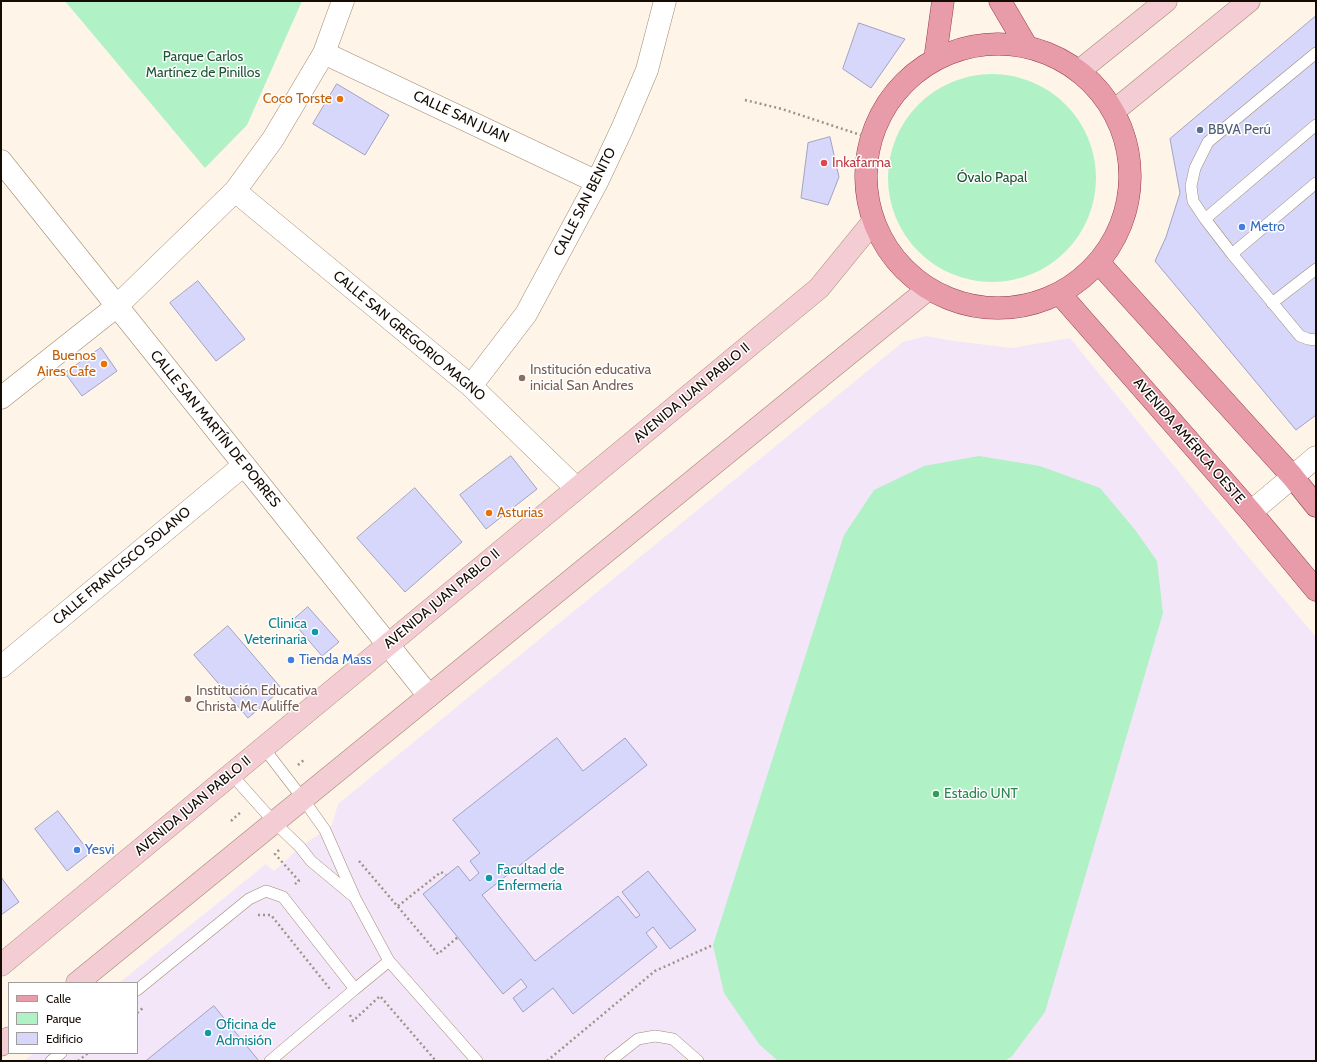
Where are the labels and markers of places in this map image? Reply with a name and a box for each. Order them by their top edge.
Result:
place label: Coco Torste [263,91,332,107]
marker: Coco Torste [335,94,345,104]
place label: BBVA Perú [1208,122,1271,138]
marker: BBVA Perú [1195,125,1205,135]
place label: Inkafarma [832,155,891,171]
marker: Inkafarma [819,158,829,168]
place label: Metro [1250,219,1285,235]
marker: Metro [1237,222,1247,232]
place label: Buenos Aires Cafe [37,348,96,380]
marker: Buenos Aires Cafe [99,359,109,369]
place label: Institución educativa inicial San Andres [530,362,651,394]
marker: Institución educativa inicial San Andres [517,373,527,383]
place label: Asturias [497,505,543,521]
marker: Asturias [484,508,494,518]
place label: Clinica Veterinaria [244,616,307,648]
marker: Clinica Veterinaria [310,627,320,637]
place label: Tienda Mass [299,652,372,668]
marker: Tienda Mass [286,655,296,665]
place label: Institución Educativa Christa Mc Auliffe [196,683,318,716]
marker: Institución Educativa Christa Mc Auliffe [183,694,193,704]
place label: Estadio UNT [944,786,1018,802]
marker: Estadio UNT [931,789,941,799]
place label: Yesvi [85,842,115,858]
marker: Yesvi [72,845,82,855]
place label: Facultad de Enfermería [497,862,564,894]
marker: Facultad de Enfermería [484,873,494,883]
place label: Oficina de Admisión [216,1017,276,1050]
marker: Oficina de Admisión [203,1028,213,1038]

